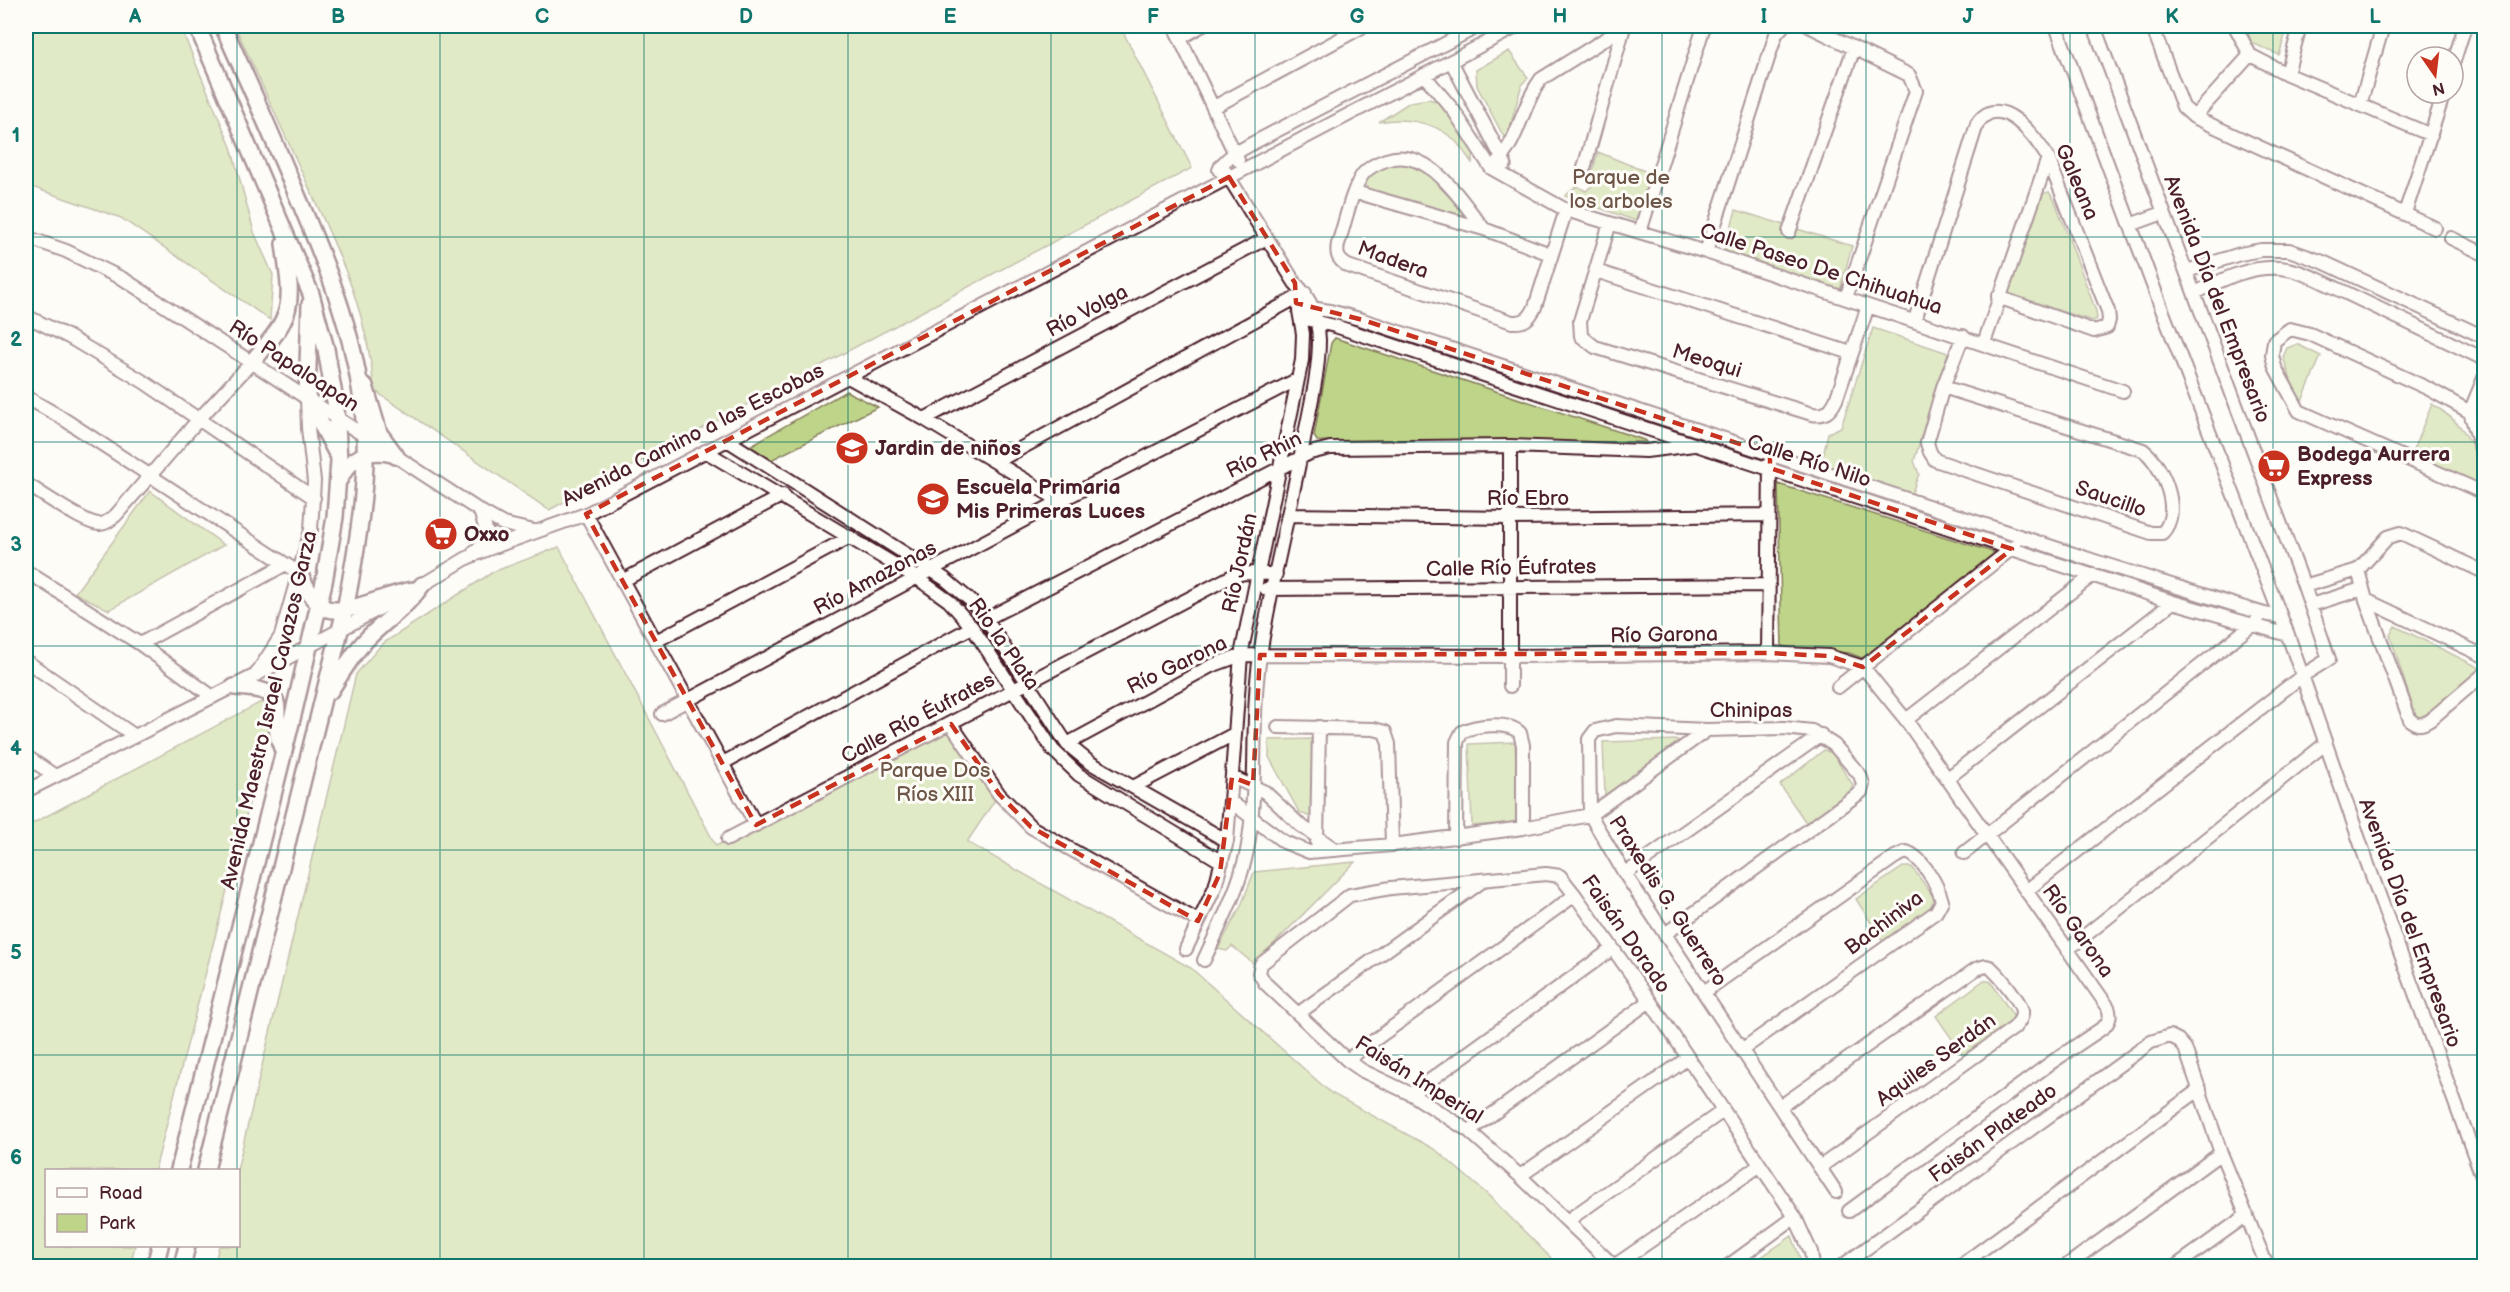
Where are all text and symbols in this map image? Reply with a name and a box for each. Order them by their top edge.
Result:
text: A [128,5,142,29]
text: B [331,5,345,29]
text: C [535,5,549,29]
text: D [739,5,753,29]
text: E [944,5,957,29]
text: F [1147,5,1159,29]
text: G [1350,5,1365,29]
text: H [1553,5,1567,29]
text: I [1761,5,1767,29]
text: J [1963,5,1975,29]
text: K [2165,5,2179,29]
text: L [2369,5,2381,29]
north arrow [2405,45,2465,105]
text: N [2430,77,2446,99]
text: 1 [12,124,20,148]
street label: Galeana [2050,140,2104,224]
park label: Parque de los arboles [1569,165,1673,214]
street label: Avenida Día del Empresario [2158,172,2276,426]
street label: Calle Paseo De Chihuahua [1697,218,1945,320]
street label: Madera [1354,236,1432,284]
street label: Río Volga [1042,279,1132,343]
street label: Río Papaloapan [224,315,364,417]
text: 2 [10,328,22,352]
street label: Meoqui [1669,339,1745,383]
street label: Avenida Camino a las Escobas [558,358,828,512]
street label: Río Rhin [1222,426,1306,484]
street label: Calle Río Nilo [1744,429,1874,493]
school or university icon: Jardin de niños [834,430,870,466]
place label: Jardin de niños [875,436,1021,461]
place label: Bodega Aurrera Express [2297,442,2450,491]
supermarket icon: Bodega Aurrera Express [2256,448,2292,484]
place label: Escuela Primaria Mis Primeras Luces [956,475,1145,524]
street label: Saucillo [2072,475,2150,523]
school or university icon: Escuela Primaria Mis Primeras Luces [915,481,951,517]
street label: Río Ebro [1487,486,1569,511]
street label: Río Jordán [1217,511,1263,615]
supermarket icon: Oxxo [423,516,459,552]
place label: Oxxo [464,522,510,547]
street label: Avenida Maestro Israel Cavazos Garza [216,528,322,892]
text: 3 [10,533,22,557]
street label: Río Amazonas [809,535,941,621]
street label: Calle Río Éufrates [1426,554,1596,582]
street label: Rio la Plata [963,593,1045,695]
street label: Río Garona [1610,622,1718,648]
street label: Río Garona [1123,630,1231,700]
street label: Calle Río Éufrates [837,667,999,769]
street label: Chinipas [1710,698,1792,723]
text: 4 [10,737,22,761]
park label: Parque Dos Ríos XIII [880,758,990,807]
street label: Avenida Día del Empresario [2353,795,2467,1051]
street label: Praxedis G. Guerrero [1603,811,1733,991]
street label: Faisán Dorado [1576,870,1676,998]
street label: Río Garona [2037,880,2119,982]
street label: Bachiniva [1840,885,1928,961]
text: 5 [10,941,22,965]
street label: Aquiles Serdán [1871,1008,2001,1112]
street label: Faisán Imperial [1350,1031,1488,1129]
street label: Faisán Plateado [1924,1078,2062,1188]
text: 6 [10,1146,22,1170]
legend [45,1169,240,1247]
text: Road [99,1183,143,1204]
text: Park [99,1213,135,1234]

